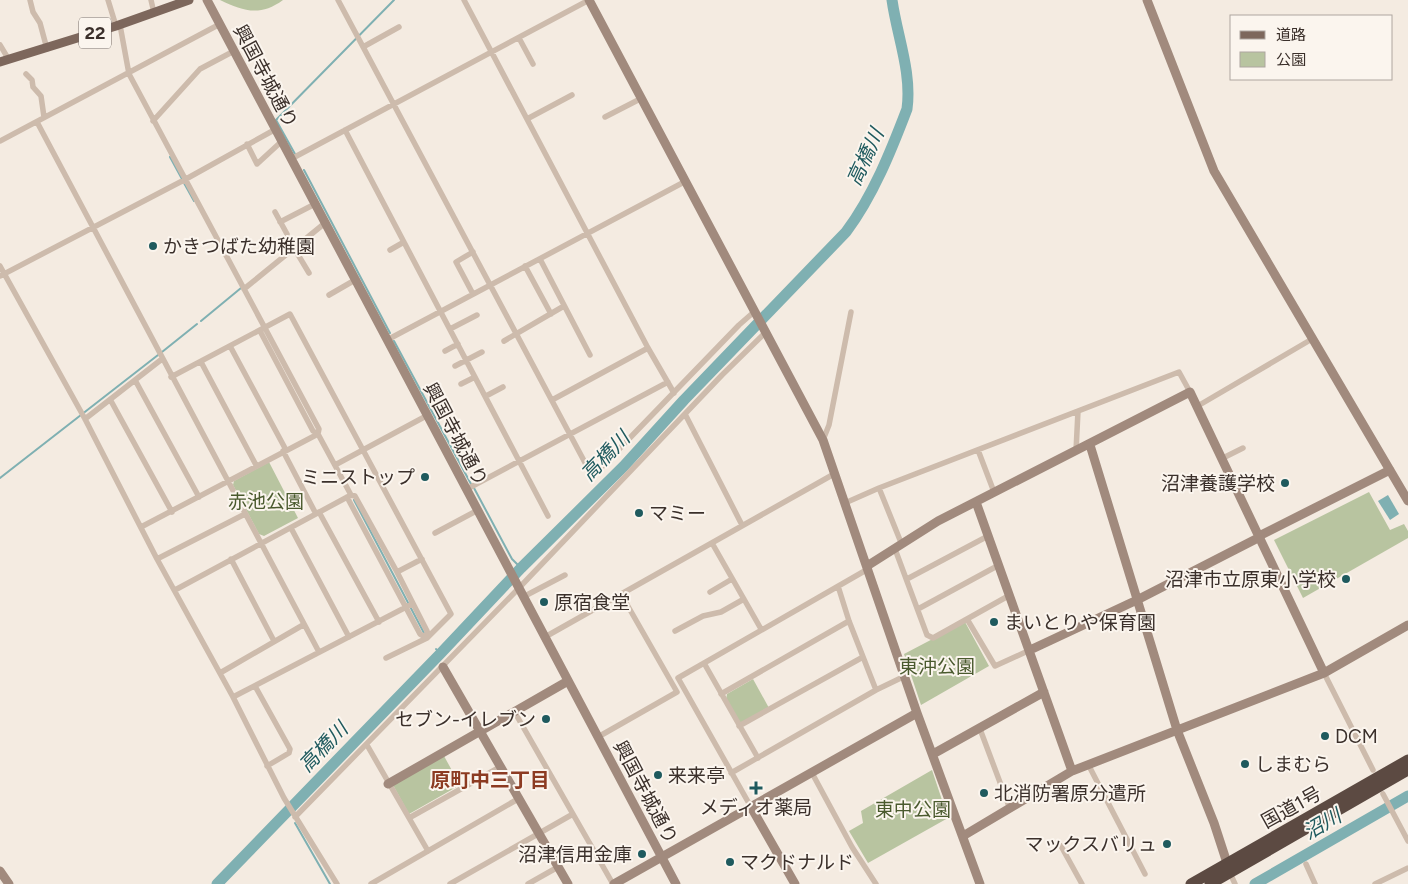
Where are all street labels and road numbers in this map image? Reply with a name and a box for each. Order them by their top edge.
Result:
road number: 22 [79,17,111,48]
street label: 興国寺城通り [229,21,302,132]
street label: 興国寺城通り [419,379,492,490]
street label: 興国寺城通り [609,737,682,848]
street label: 国道1号 [1257,782,1325,833]

